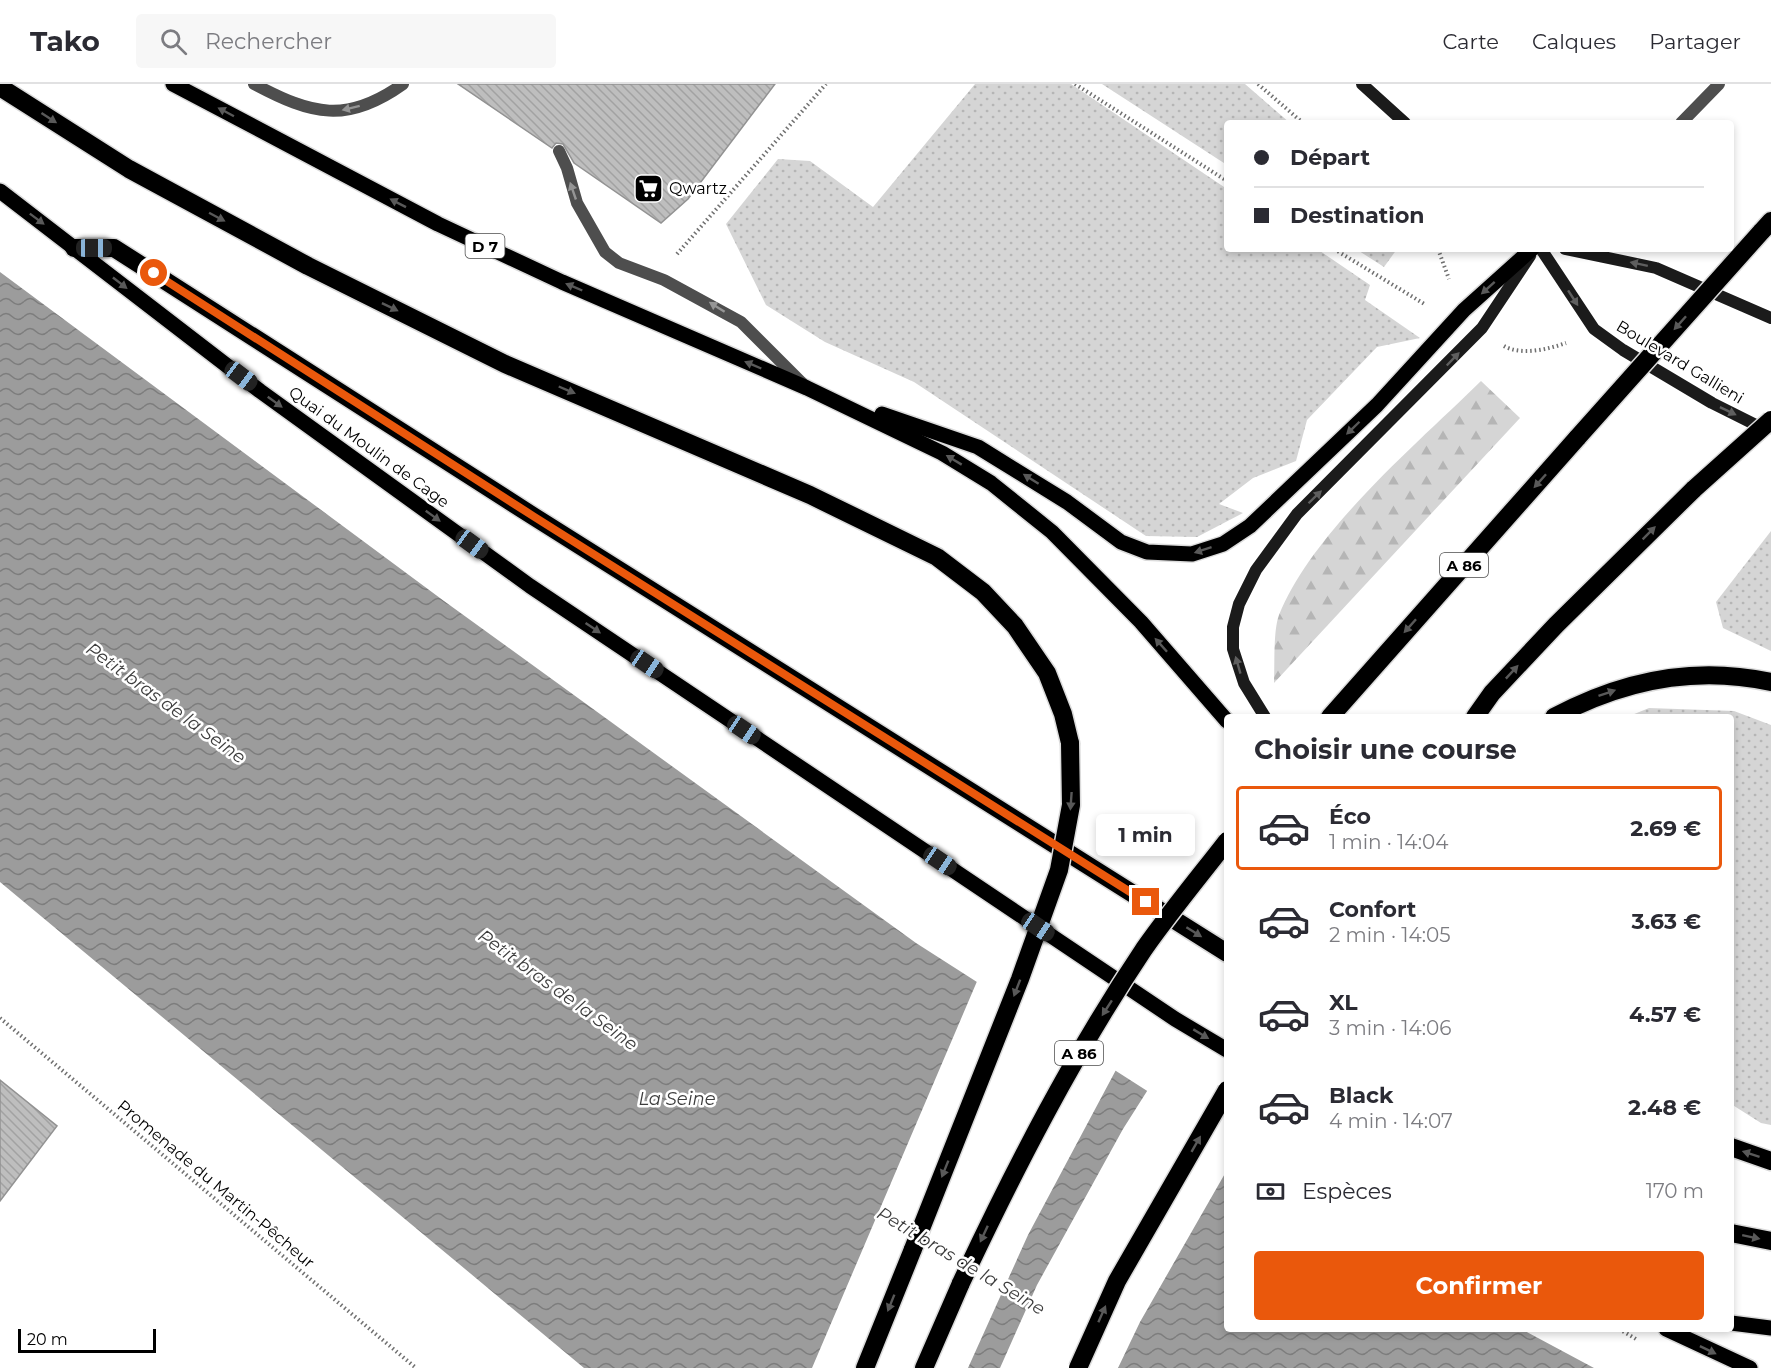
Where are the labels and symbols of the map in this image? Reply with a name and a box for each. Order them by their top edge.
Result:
one-way arrow [342,104,360,114]
one-way arrow [217,107,234,117]
one-way arrow [41,113,57,124]
supermarket icon: Qwartz [632,172,664,204]
place label: Qwartz [669,179,727,198]
one-way arrow [567,182,577,200]
one-way arrow [390,199,407,208]
one-way arrow [209,212,226,222]
one-way arrow [29,213,45,226]
road number: D 7 [466,234,504,258]
car [76,239,112,257]
route start [140,259,167,286]
one-way arrow [1630,259,1649,268]
one-way arrow [113,277,128,289]
one-way arrow [1481,281,1496,294]
one-way arrow [566,283,583,292]
one-way arrow [1568,290,1579,306]
one-way arrow [382,302,399,312]
one-way arrow [709,302,725,313]
one-way arrow [1674,315,1687,330]
street label: Boulevard Gallieni [1613,316,1747,408]
one-way arrow [1446,351,1460,366]
car [221,358,261,394]
one-way arrow [744,360,762,370]
street label: Quai du Moulin de Cage [285,382,453,512]
one-way arrow [558,386,575,395]
one-way arrow [267,396,283,408]
one-way arrow [1720,407,1737,416]
one-way arrow [1345,421,1360,435]
one-way arrow [946,455,962,466]
one-way arrow [1023,473,1039,484]
one-way arrow [1534,473,1547,488]
one-way arrow [1307,490,1321,504]
one-way arrow [425,510,441,522]
car [452,526,492,562]
one-way arrow [1642,527,1656,541]
one-way arrow [1194,546,1212,556]
road number: A 86 [1440,553,1488,577]
one-way arrow [1403,619,1417,634]
one-way arrow [584,622,600,634]
one-way arrow [1155,637,1168,653]
water label: Petit bras de la Seine [82,638,250,768]
car [627,646,667,682]
one-way arrow [1233,656,1242,674]
one-way arrow [1505,665,1518,680]
one-way arrow [1598,687,1616,697]
car [724,712,764,748]
one-way arrow [1066,792,1076,811]
callout: 1 min [1096,815,1196,857]
car [920,843,960,879]
route end [1132,888,1159,915]
car [1018,909,1058,945]
water label: Petit bras de la Seine [474,925,642,1055]
one-way arrow [1186,926,1202,937]
one-way arrow [1012,979,1021,997]
one-way arrow [1101,999,1113,1015]
one-way arrow [1193,1029,1209,1040]
road number: A 86 [1055,1041,1103,1065]
water label: La Seine [638,1088,716,1110]
street label: Promenade du Martin-Pêcheur [114,1096,318,1272]
one-way arrow [1191,1135,1201,1152]
one-way arrow [1742,1149,1760,1159]
one-way arrow [940,1161,950,1179]
water label: Petit bras de la Seine [873,1202,1049,1320]
one-way arrow [980,1226,989,1243]
one-way arrow [1742,1233,1761,1242]
one-way arrow [886,1294,895,1312]
one-way arrow [1097,1305,1107,1323]
scale bar [18,1326,156,1354]
one-way arrow [1699,1345,1716,1354]

